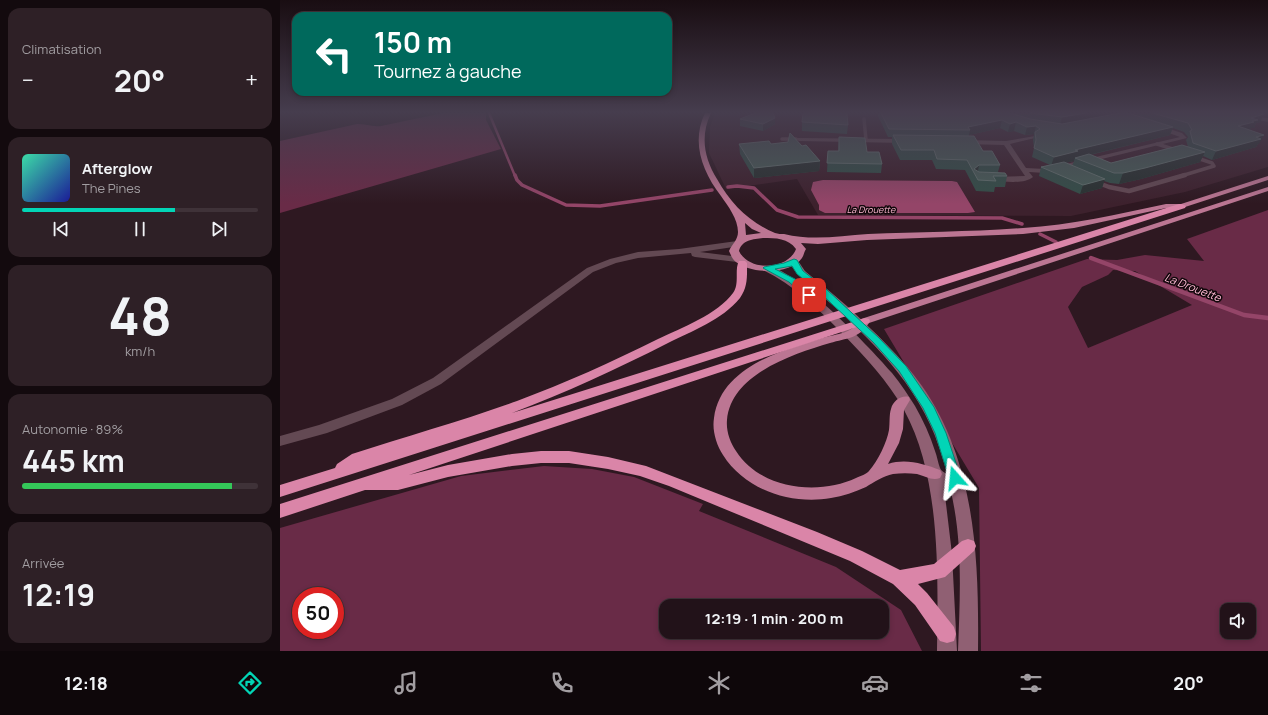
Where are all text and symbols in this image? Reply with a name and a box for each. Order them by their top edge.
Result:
text: 150 m [374,23,452,61]
icon: left [308,28,360,80]
text: Climatisation [22,40,102,58]
text: Tournez à gauche [374,59,522,83]
text: 20° [114,60,165,101]
text: − [22,65,34,95]
text: + [245,65,258,95]
text: Afterglow [82,158,153,179]
text: The Pines [82,179,141,197]
water label: La Drouette [847,203,896,216]
icon: previous [50,218,72,240]
icon: pause [129,218,151,240]
icon: next [208,218,230,240]
water label: La Drouette [1163,269,1224,305]
pin [792,278,826,312]
text: 48 [108,280,172,351]
icon: arrive [798,284,820,306]
text: km/h [125,342,155,360]
text: Autonomie · 89% [22,420,123,438]
text: 445 km [22,440,125,481]
position arrow [934,457,976,499]
text: Arrivée [22,554,64,572]
text: 12:19 [22,574,95,615]
speed limit sign: 50 [292,587,344,639]
map controls [1220,603,1256,639]
button: sound [1220,603,1256,639]
text: 12:19 · 1 min · 200 m [705,608,843,629]
icon: directions [236,669,264,697]
icon: music [392,669,420,697]
icon: phone [548,669,576,697]
icon: climate [705,669,733,697]
icon: car [861,669,889,697]
icon: filters [1017,669,1045,697]
text: 12:18 [64,671,108,695]
text: 20° [1173,671,1204,695]

